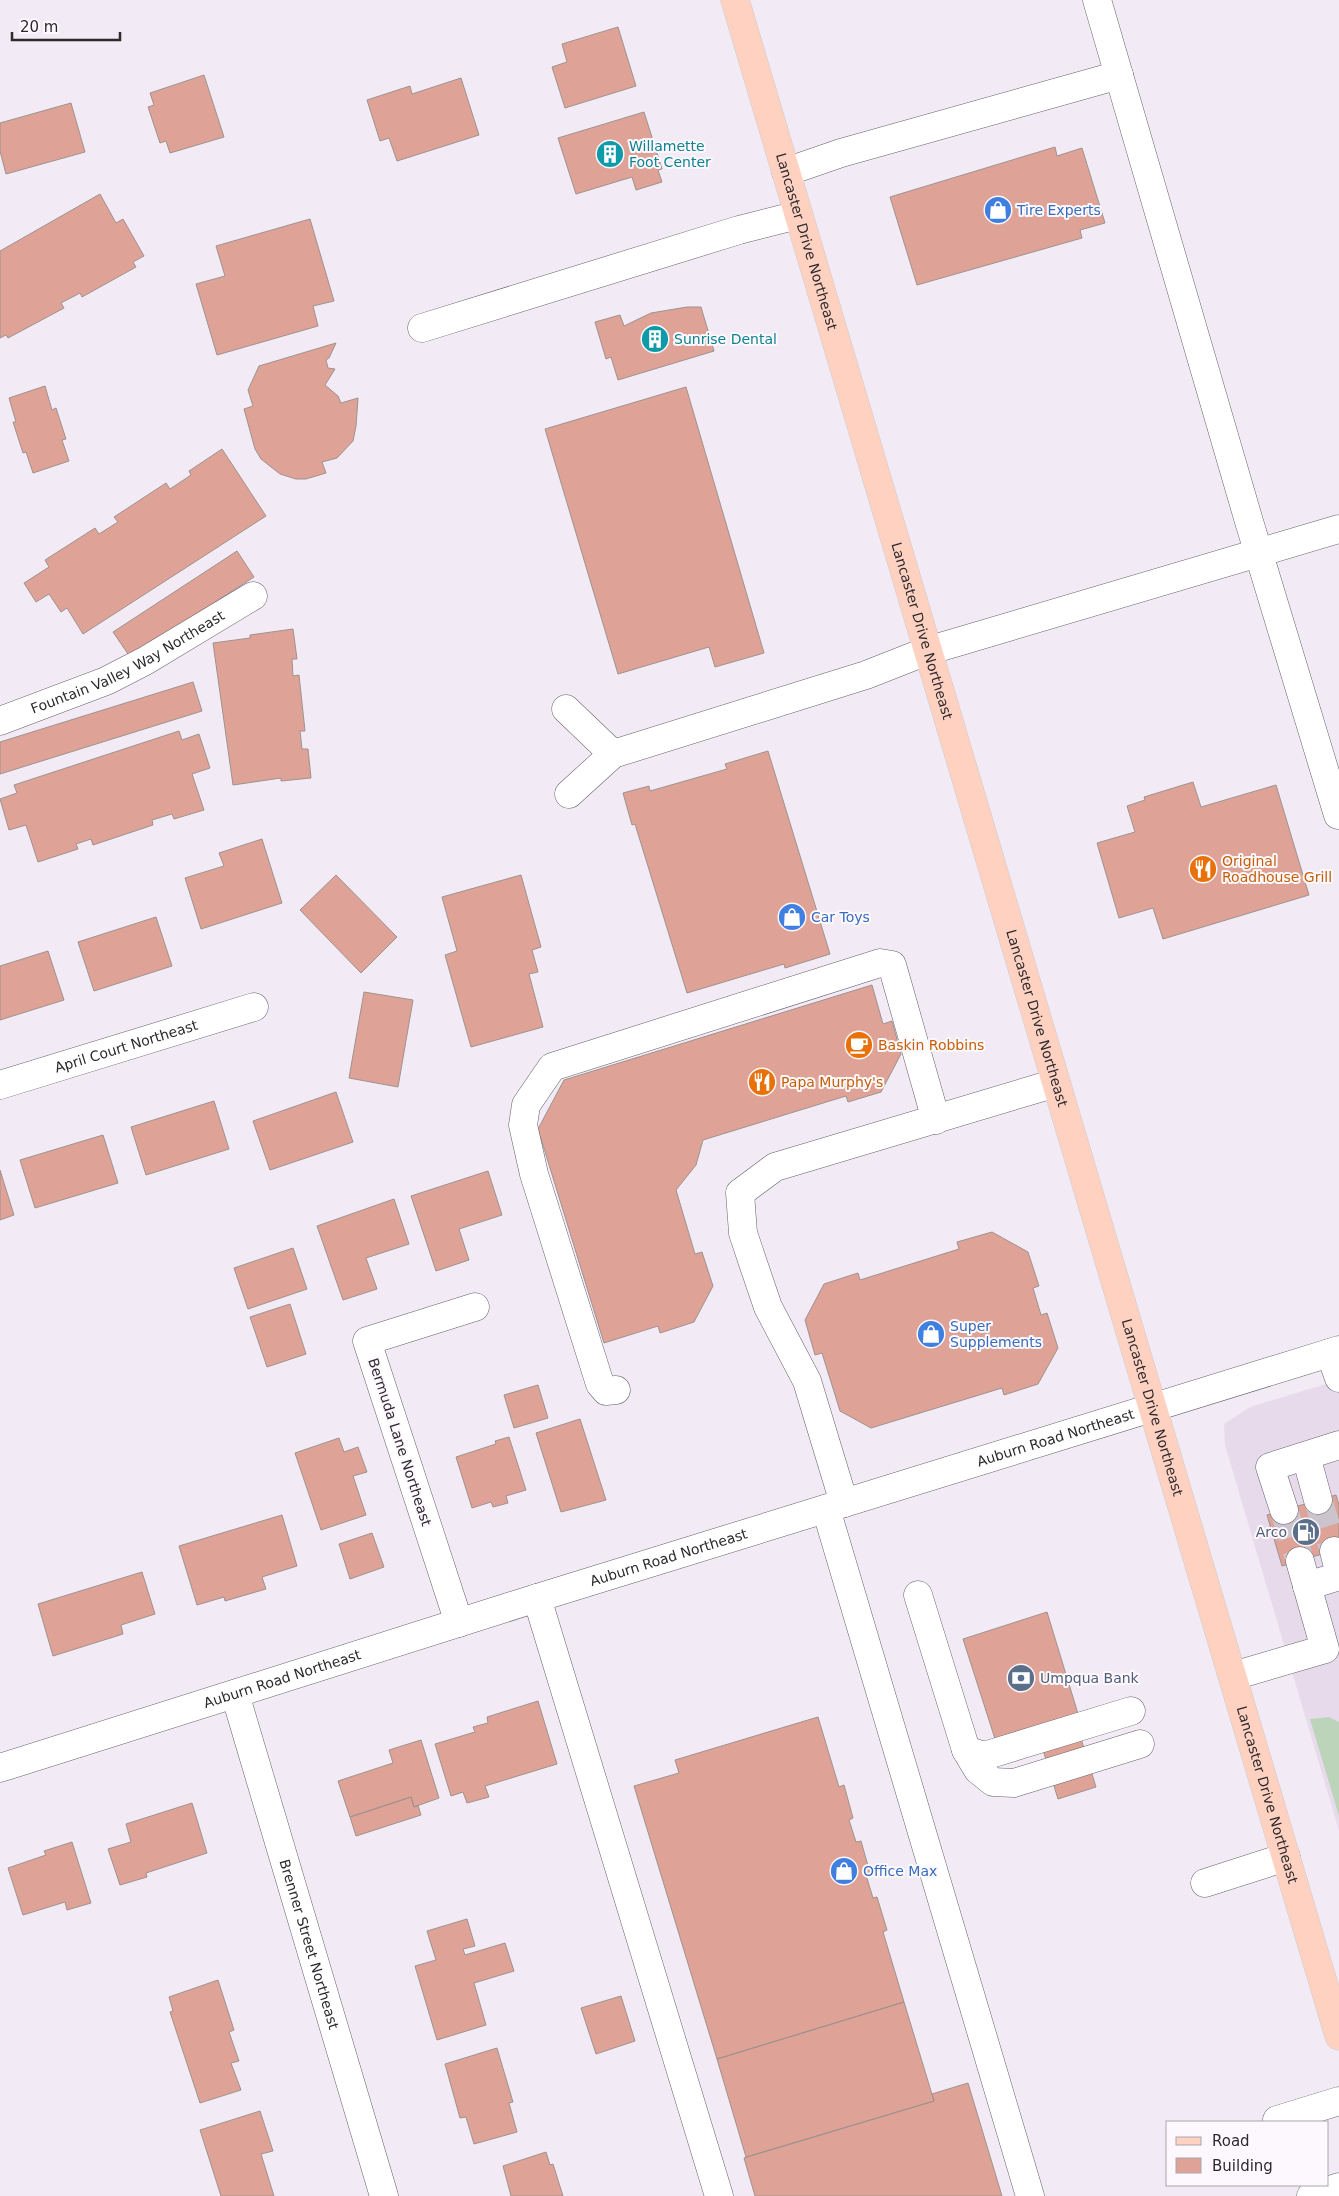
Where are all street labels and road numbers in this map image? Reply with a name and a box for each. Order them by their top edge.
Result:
street label: Lancaster Drive Northeast [773,151,841,333]
street label: Lancaster Drive Northeast [888,540,956,722]
street label: Fountain Valley Way Northeast [29,607,228,717]
street label: Lancaster Drive Northeast [1003,928,1071,1109]
street label: April Court Northeast [53,1017,200,1076]
street label: Lancaster Drive Northeast [1119,1317,1187,1498]
street label: Bermuda Lane Northeast [365,1356,435,1528]
street label: Auburn Road Northeast [975,1406,1137,1470]
street label: Auburn Road Northeast [588,1525,750,1589]
street label: Auburn Road Northeast [202,1646,363,1711]
street label: Lancaster Drive Northeast [1234,1704,1301,1886]
street label: Brenner Street Northeast [276,1857,342,2032]

